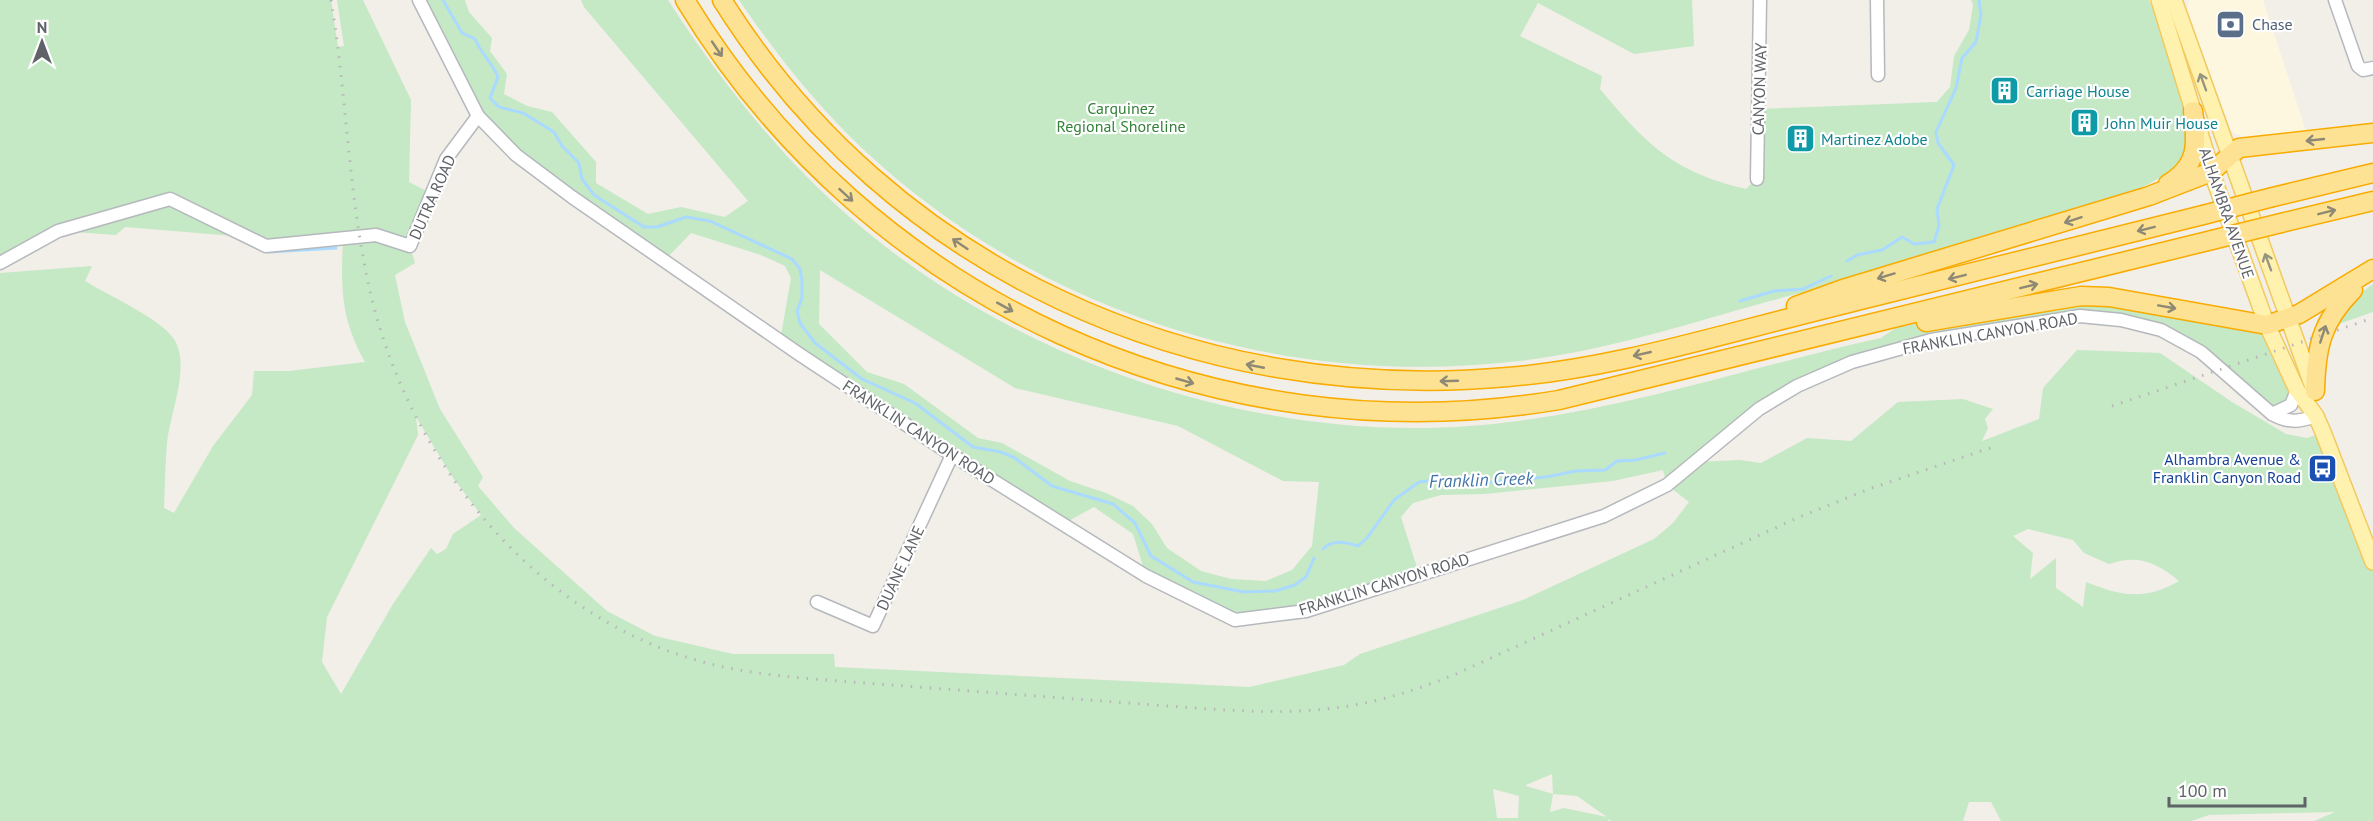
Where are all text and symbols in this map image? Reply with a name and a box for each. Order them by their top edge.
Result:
bank icon: Chase [2215,8,2247,40]
north arrow [12,12,72,72]
place label: Chase [2252,14,2293,34]
text: N [37,17,47,37]
one-way arrow [711,40,723,57]
street label: CANYON WAY [1747,42,1771,136]
one-way arrow [2197,73,2208,92]
building icon: Carriage House [1989,75,2021,107]
place label: Carriage House [2026,81,2130,101]
park label: Carquinez Regional Shoreline [1056,98,1186,136]
building icon: John Muir House [2068,107,2100,139]
place label: John Muir House [2104,113,2218,133]
building icon: Martinez Adobe [1784,123,1816,155]
place label: Martinez Adobe [1821,129,1928,149]
one-way arrow [2305,135,2325,146]
street label: ALHAMBRA AVENUE [2195,145,2259,281]
street label: DUTRA ROAD [404,151,460,243]
one-way arrow [838,188,853,202]
one-way arrow [2317,205,2336,217]
one-way arrow [2064,215,2083,226]
one-way arrow [2137,224,2156,236]
one-way arrow [952,238,969,250]
one-way arrow [2261,253,2272,272]
one-way arrow [1877,271,1896,282]
one-way arrow [1948,271,1967,283]
one-way arrow [2019,280,2038,292]
one-way arrow [996,301,1013,313]
one-way arrow [2157,302,2176,313]
street label: FRANKLIN CANYON ROAD [1901,308,2079,358]
one-way arrow [2318,325,2329,344]
one-way arrow [1632,349,1651,361]
one-way arrow [1246,360,1265,371]
street label: FRANKLIN CANYON ROAD [839,375,999,489]
one-way arrow [1439,375,1459,386]
one-way arrow [1175,376,1194,387]
place label: Alhambra Avenue & Franklin Canyon Road [2153,449,2301,487]
bus stop icon: Alhambra Avenue & Franklin Canyon Road [2306,452,2338,484]
water label: Franklin Creek [1428,466,1535,493]
street label: DUANE LANE [872,523,928,613]
street label: FRANKLIN CANYON ROAD [1296,548,1472,620]
scale bar [2169,770,2306,808]
text: 100 m [2178,779,2227,802]

